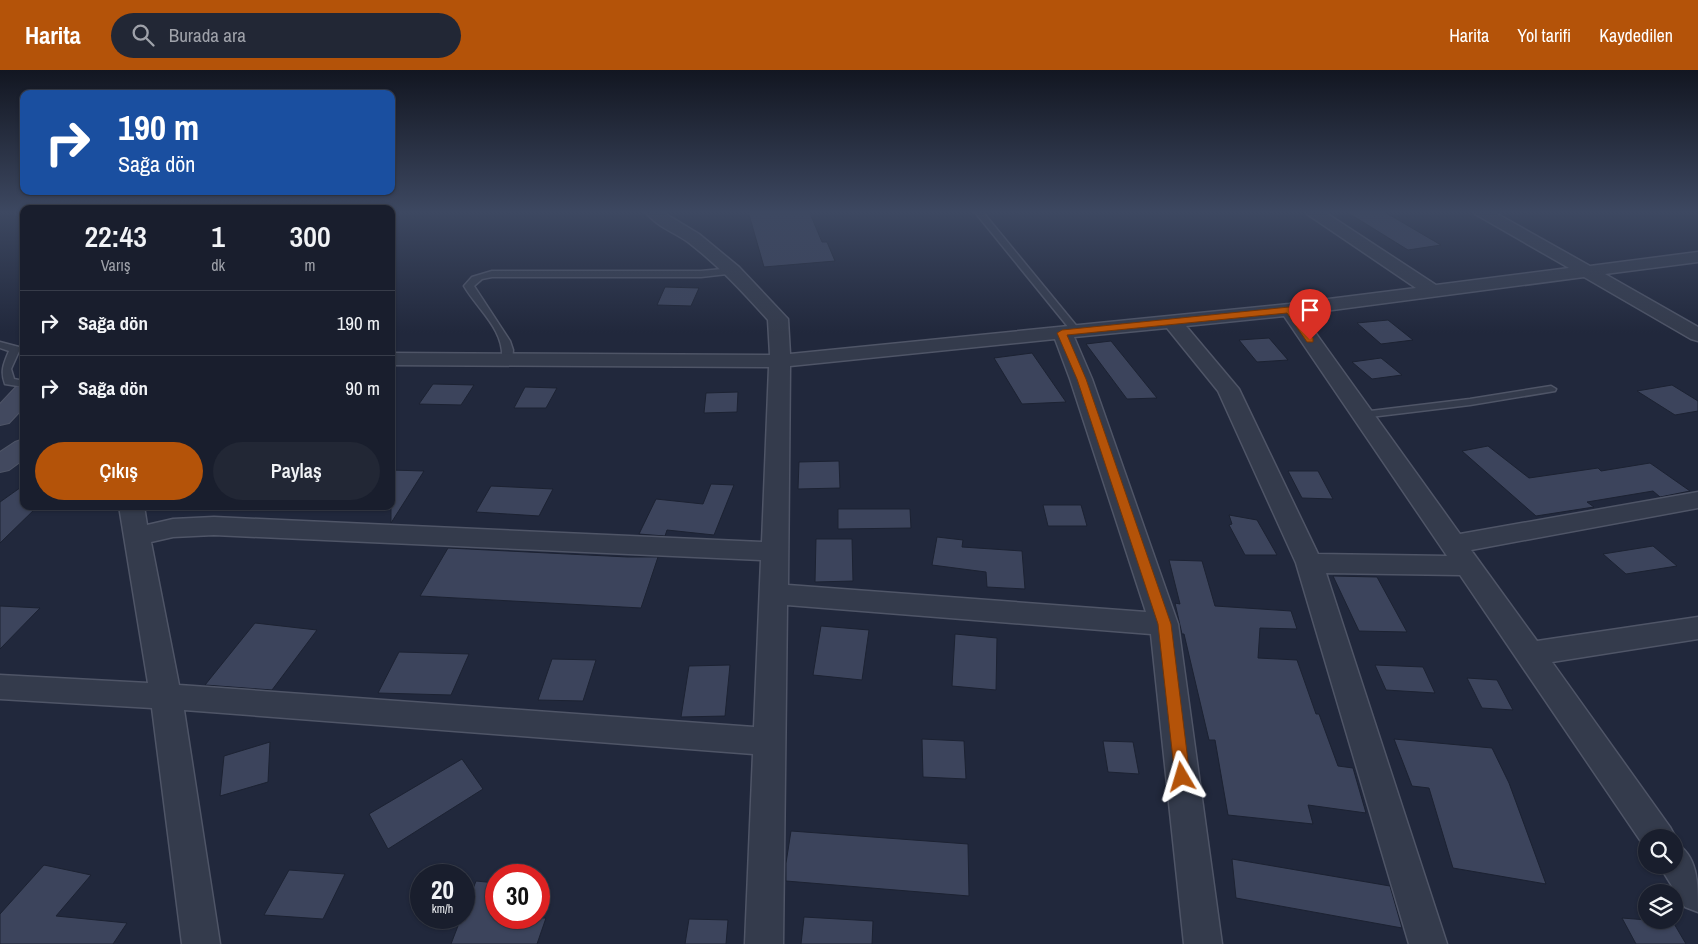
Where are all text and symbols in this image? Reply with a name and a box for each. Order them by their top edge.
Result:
search box [111,13,461,58]
text: Harita [25,19,81,51]
icon: search [129,21,157,49]
text: Burada ara [169,22,246,48]
text: Harita [1449,23,1489,48]
text: Yol tarifi [1517,23,1571,48]
text: Kaydedilen [1599,23,1673,48]
text: 190 m [118,104,199,151]
icon: right [35,110,100,175]
text: Sağa dön [118,149,195,179]
text: 22:43 [84,216,147,256]
text: 1 [211,216,225,256]
text: 300 [290,216,331,256]
text: Varış [101,254,130,276]
text: dk [211,254,225,276]
text: m [305,254,316,276]
pin [1289,289,1331,340]
icon: arrive [1296,296,1324,324]
icon: right [35,309,63,337]
text: Sağa dön [78,310,148,336]
text: 190 m [337,310,380,336]
icon: right [35,374,63,402]
text: Sağa dön [78,375,148,401]
text: 90 m [345,375,380,401]
button: Çıkış [35,442,203,500]
button: Paylaş [213,442,380,500]
position arrow [1155,750,1207,802]
map controls [1638,829,1683,929]
button: search [1638,829,1683,874]
speed limit sign: 30 [485,864,550,929]
text: 20 [431,873,454,907]
button: layers [1638,884,1683,929]
text: km/h [432,901,453,917]

